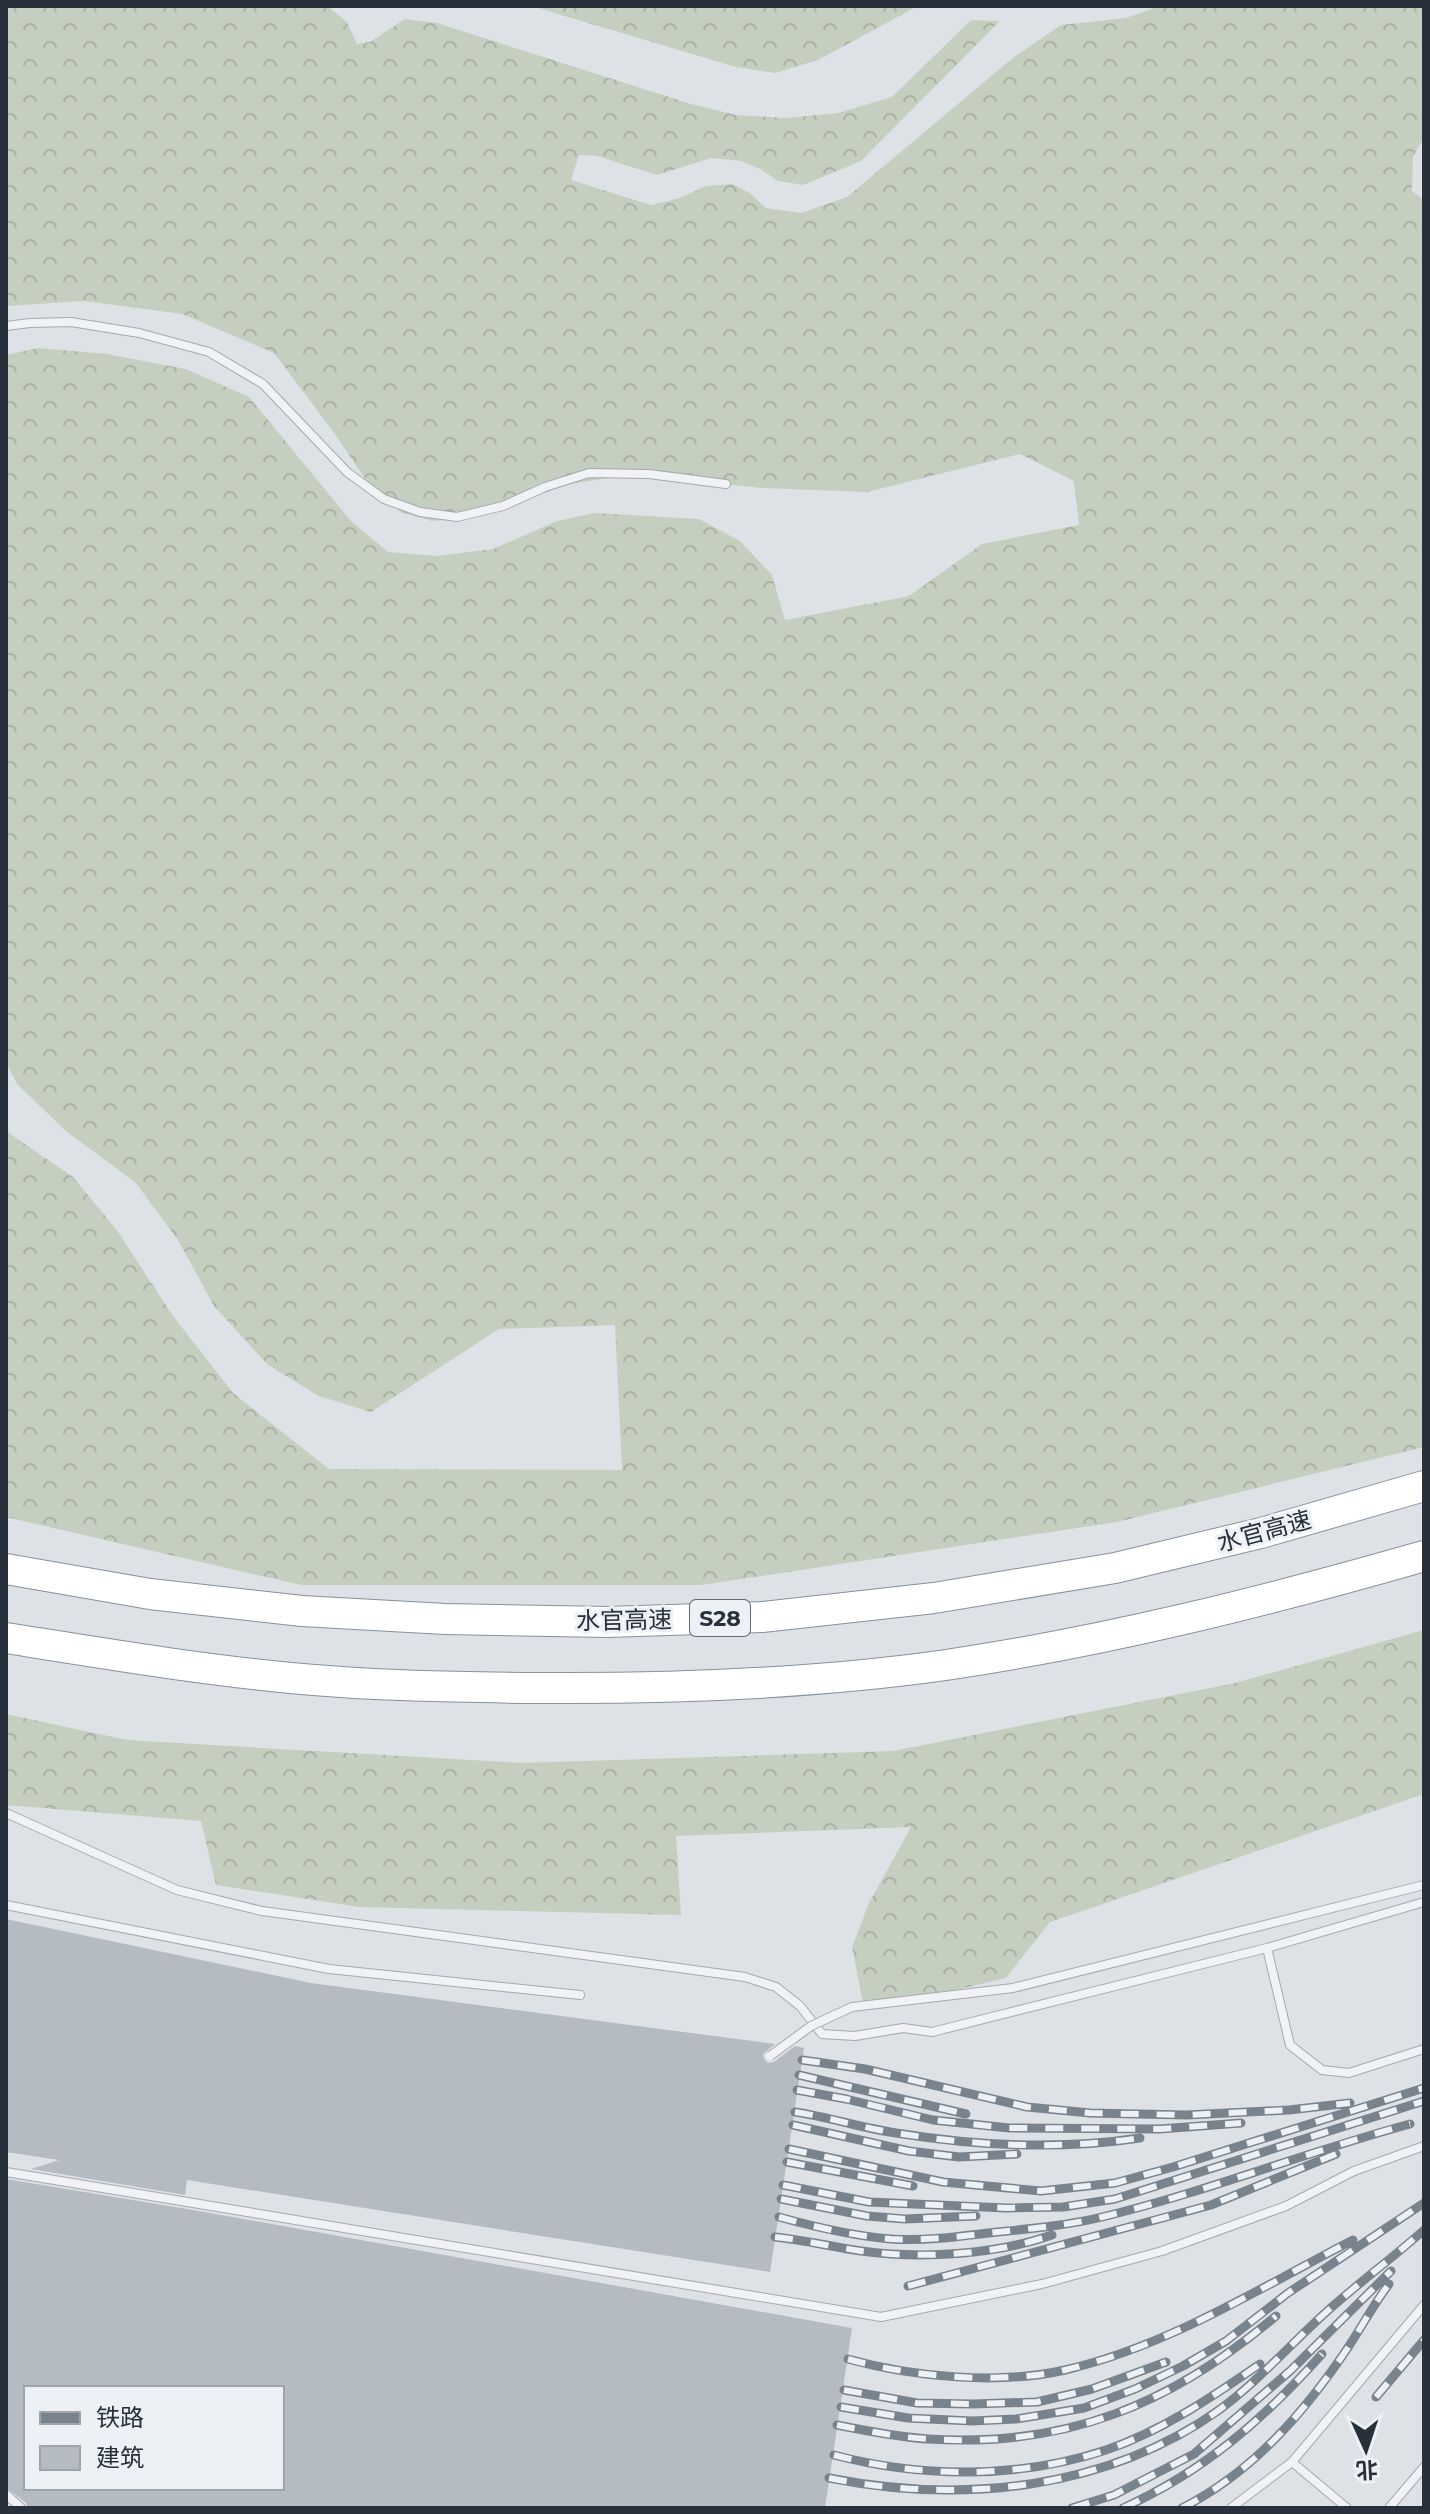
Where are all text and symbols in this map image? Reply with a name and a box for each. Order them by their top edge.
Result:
street label: 水官高速 [1214,1505,1314,1557]
road number: S28 [690,1600,750,1636]
street label: 水官高速 [576,1605,672,1635]
legend [24,2386,284,2490]
text: 铁路 [96,2403,144,2432]
north arrow [1326,2410,1406,2490]
text: 建筑 [96,2443,144,2472]
text: 北 [1355,2455,1379,2484]

